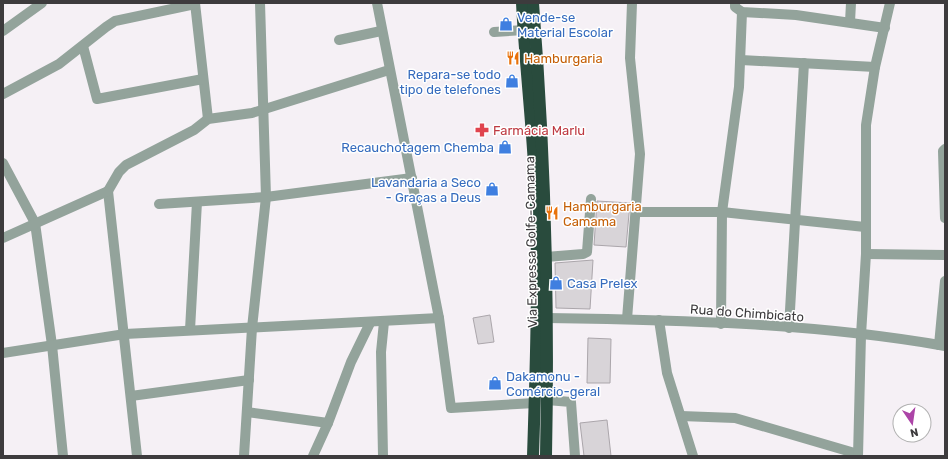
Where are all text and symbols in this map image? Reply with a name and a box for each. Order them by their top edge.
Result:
place label: Vende-se Material Escolar [517,10,613,40]
shop icon: Vende-se Material Escolar [498,16,514,32]
restaurant icon: Hamburgaria [505,50,521,66]
place label: Hamburgaria [524,51,603,67]
place label: Repara-se todo tipo de telefones [400,67,501,97]
shop icon: Repara-se todo tipo de telefones [504,73,520,89]
pharmacy icon: Farmácia Marlu [474,122,490,138]
place label: Farmácia Marlu [493,123,585,138]
shop icon: Recauchotagem Chemba [497,139,513,155]
place label: Recauchotagem Chemba [341,140,494,156]
street label: Via Expressa Golfe-Camama [522,156,540,328]
place label: Lavandaria a Seco - Graças a Deus [371,175,481,205]
shop icon: Lavandaria a Seco - Graças a Deus [484,181,500,197]
place label: Hamburgaria Camama [563,199,642,229]
restaurant icon: Hamburgaria Camama [544,205,560,221]
shop icon: Casa Prelex [548,275,564,291]
place label: Casa Prelex [567,276,638,291]
street label: Rua do Chimbicato [690,302,804,324]
place label: Dakamonu - Comércio-geral [506,369,600,400]
shop icon: Dakamonu - Comércio-geral [487,375,503,391]
north arrow [892,403,932,443]
text: N [909,425,919,439]

